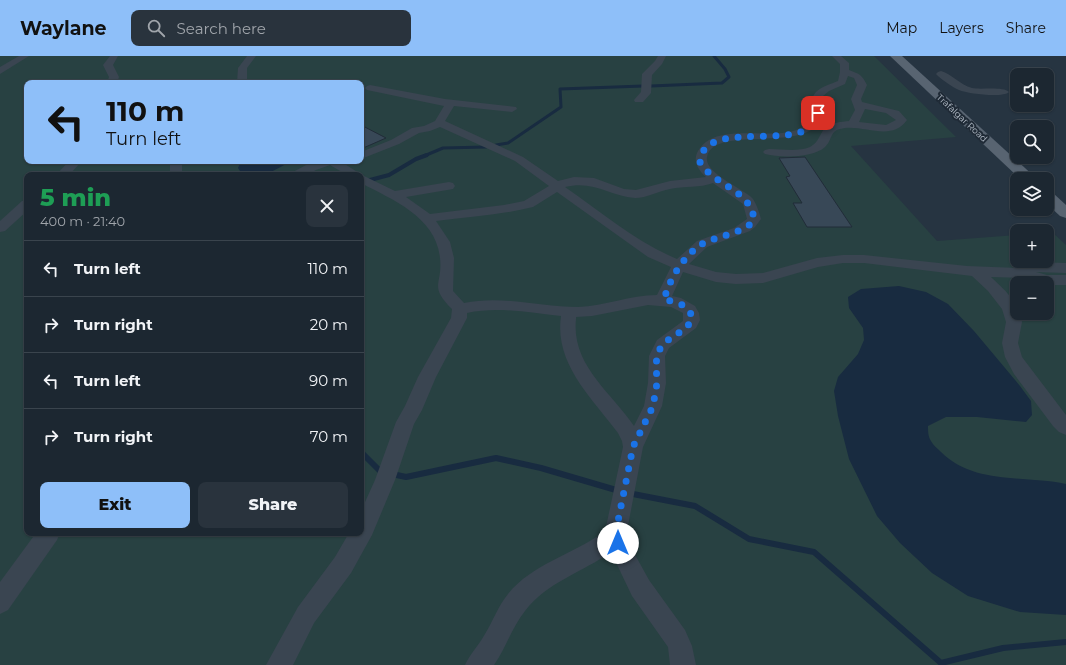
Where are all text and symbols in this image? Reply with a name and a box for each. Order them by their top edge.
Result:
search box [131,10,411,46]
text: Waylane [20,17,107,40]
icon: search [145,17,167,39]
text: Search here [177,19,266,38]
text: Map [886,19,917,37]
text: Layers [939,19,984,37]
text: Share [1006,19,1046,37]
map controls [1010,68,1054,320]
button: sound [1010,68,1054,112]
street label: Trafalgar Road [935,91,990,144]
text: 110 m [106,94,184,128]
icon: left [40,96,92,148]
pin [801,96,835,130]
icon: arrive [807,102,829,124]
button: search [1010,120,1054,164]
text: Turn left [106,128,181,150]
button: layers [1010,172,1054,216]
text: 5 min [40,183,111,212]
button: close [306,185,348,227]
text: 400 m · 21:40 [40,213,125,229]
button: + [1010,224,1054,268]
icon: left [40,258,62,280]
text: Turn left [74,259,141,278]
text: 110 m [307,259,348,278]
button: − [1010,276,1054,320]
icon: right [40,314,62,336]
text: Turn right [74,315,153,334]
text: 20 m [310,315,348,334]
icon: left [40,370,62,392]
text: Turn left [74,371,141,390]
text: 90 m [309,371,348,390]
icon: right [40,426,62,448]
text: Turn right [74,427,153,446]
text: 70 m [310,427,348,446]
button: Exit [40,482,190,528]
button: Share [198,482,348,528]
position arrow [597,522,639,564]

